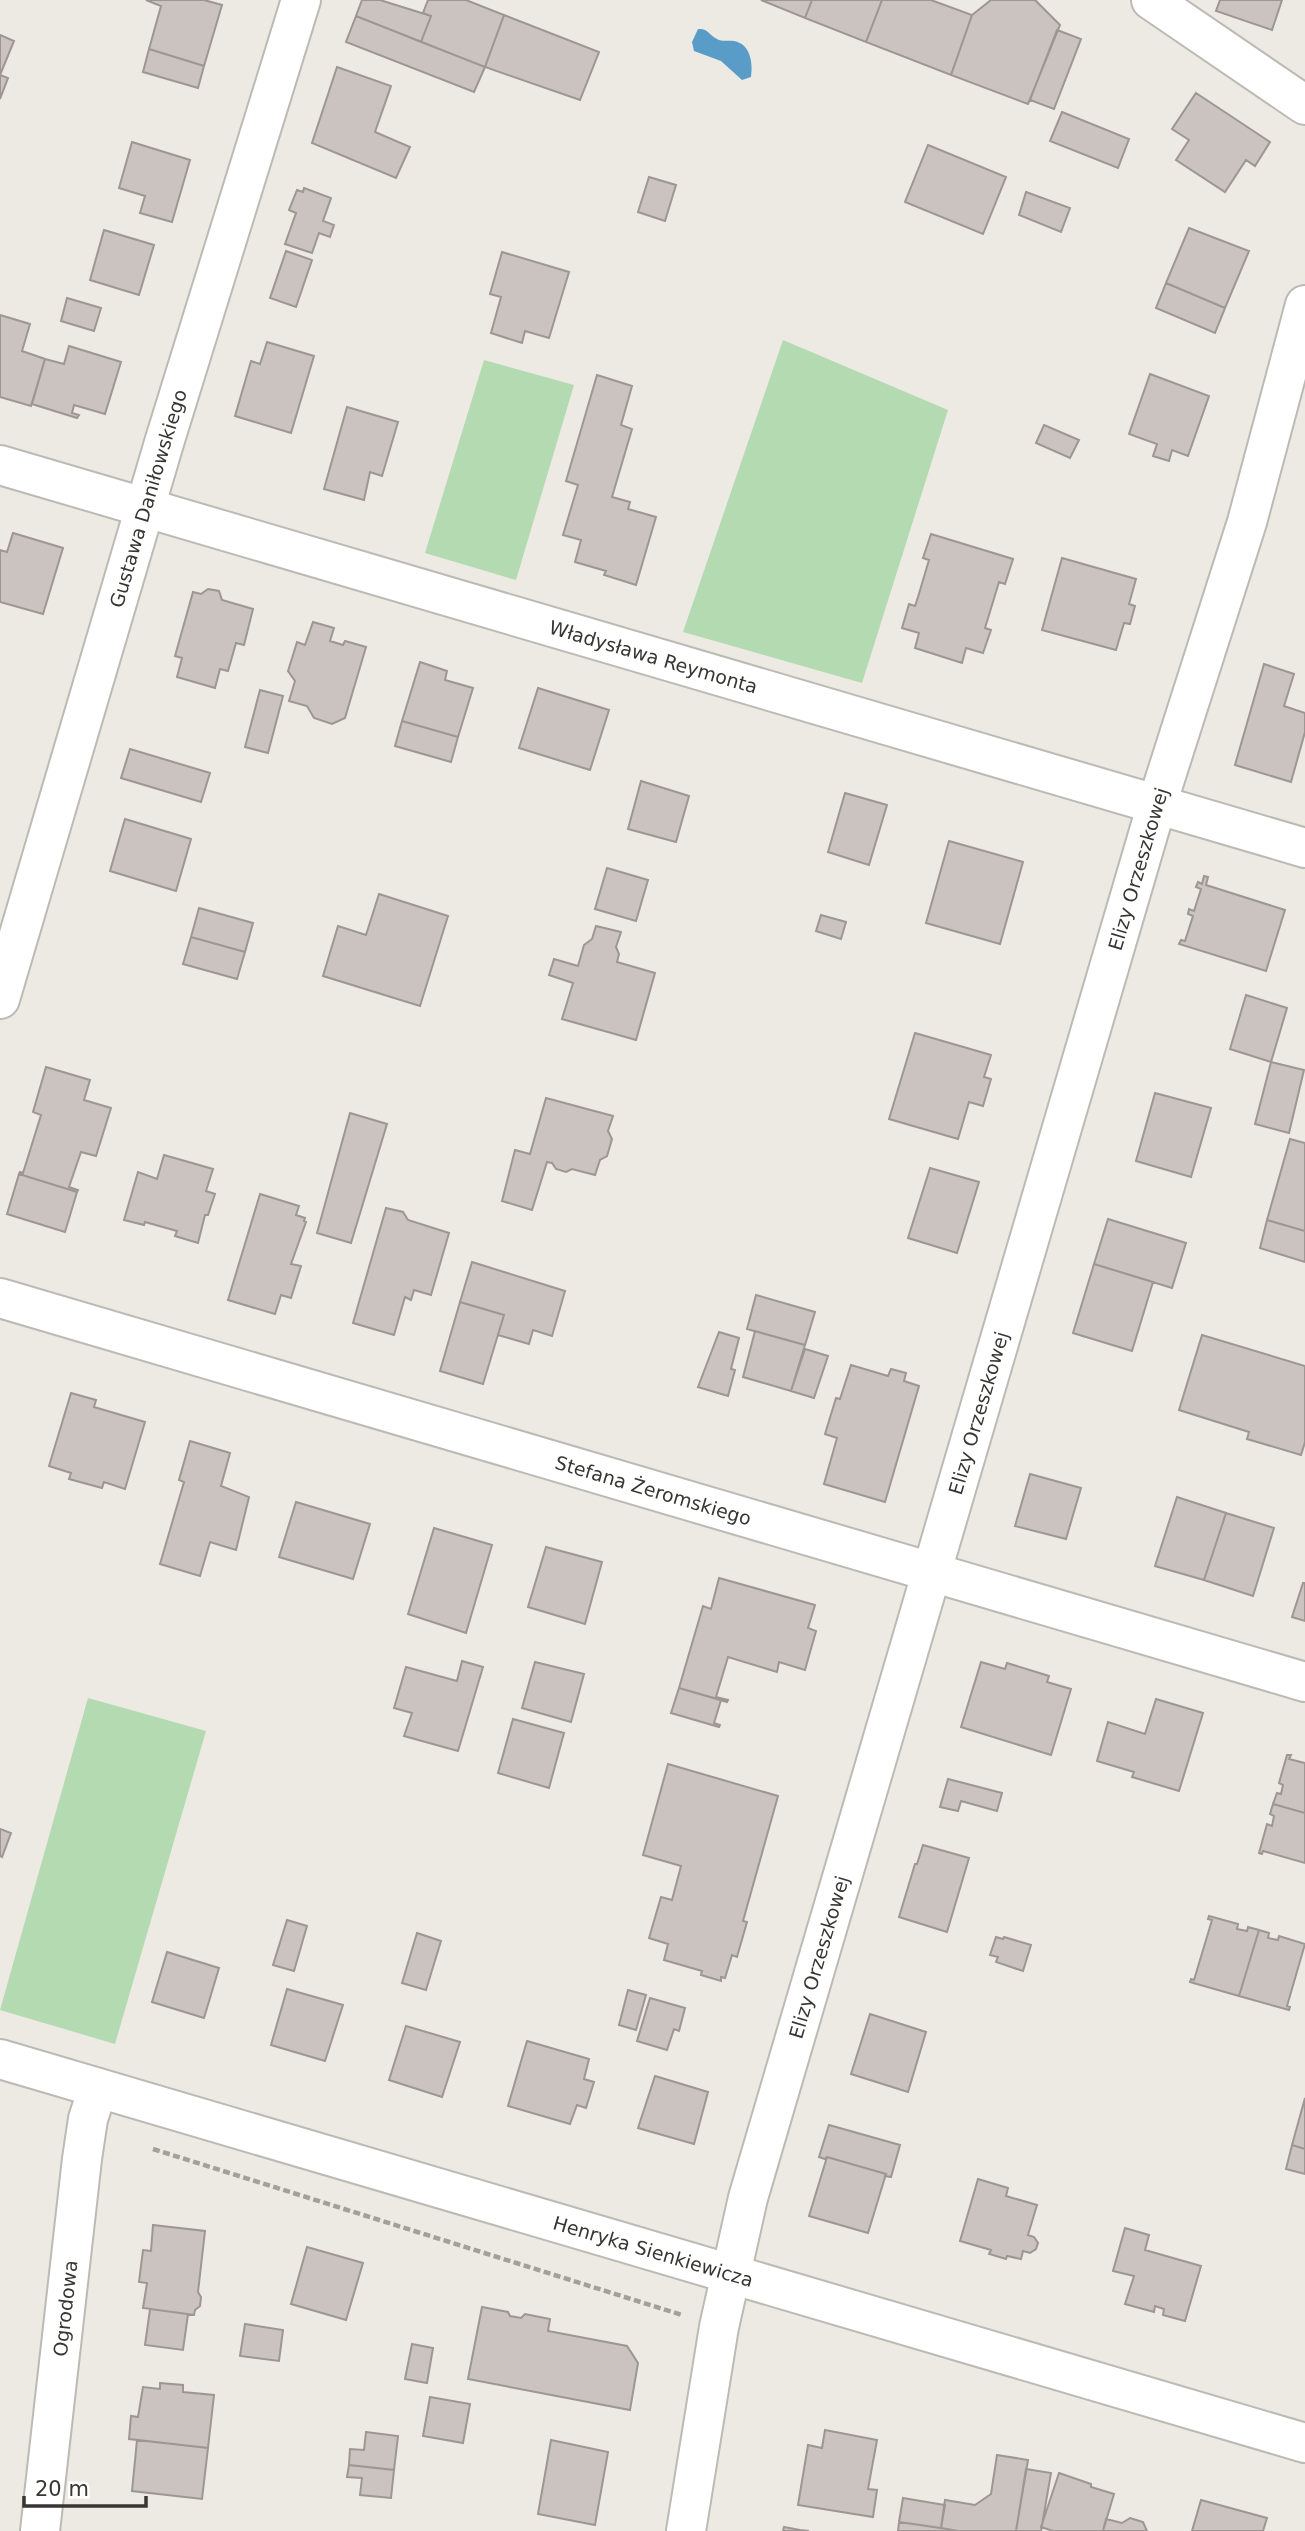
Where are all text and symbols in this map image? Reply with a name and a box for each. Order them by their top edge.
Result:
street label: Gustawa Daniłowskiego [105,386,191,610]
street label: Władysława Reymonta [547,616,760,698]
street label: Elizy Orzeszkowej [1104,785,1173,953]
street label: Elizy Orzeszkowej [944,1329,1013,1497]
street label: Stefana Żeromskiego [553,1451,754,1529]
street label: Elizy Orzeszkowej [784,1873,853,2041]
street label: Henryka Sienkiewicza [551,2211,756,2291]
street label: Ogrodowa [49,2259,81,2358]
scale bar [24,2464,147,2508]
text: 20 m [35,2477,89,2501]

